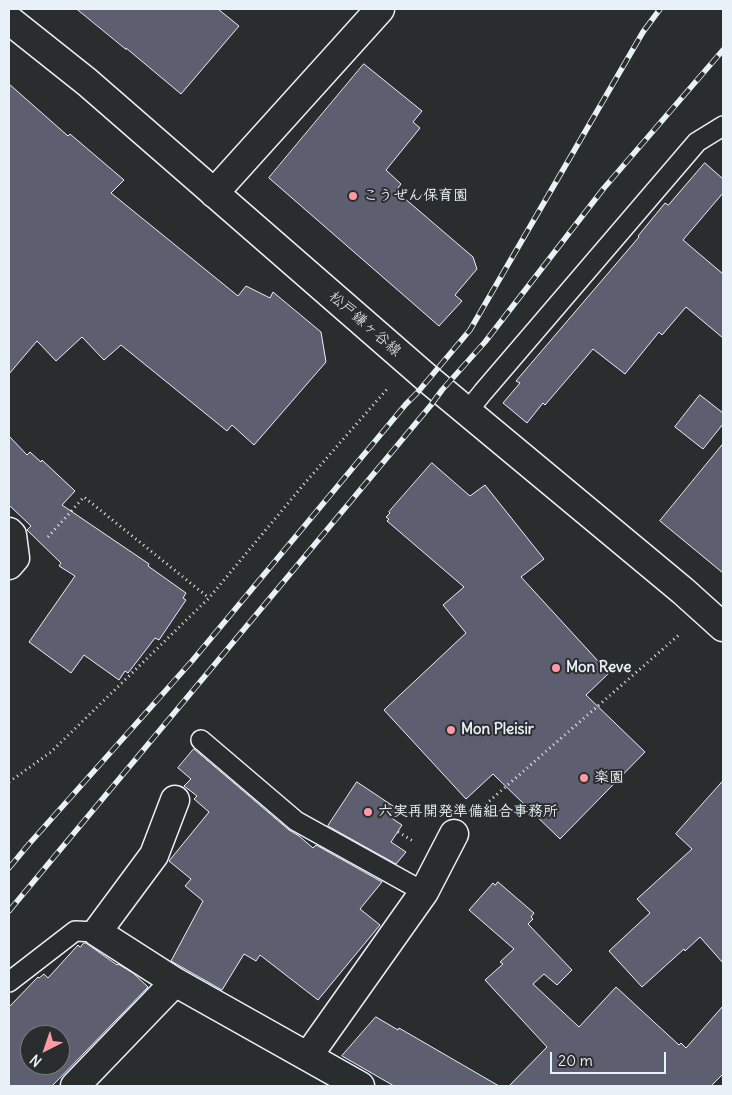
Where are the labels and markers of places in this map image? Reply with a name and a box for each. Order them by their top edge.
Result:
place label: こうぜん保育園 [363,187,468,205]
marker: こうぜん保育園 [347,190,359,202]
place label: Mon Reve [566,659,631,677]
marker: Mon Reve [550,662,562,674]
place label: Mon Pleisir [461,721,534,739]
marker: Mon Pleisir [445,724,457,736]
place label: 楽園 [594,769,624,787]
marker: 楽園 [578,772,590,784]
place label: 六実再開発準備組合事務所 [378,803,558,821]
marker: 六実再開発準備組合事務所 [362,806,374,818]

